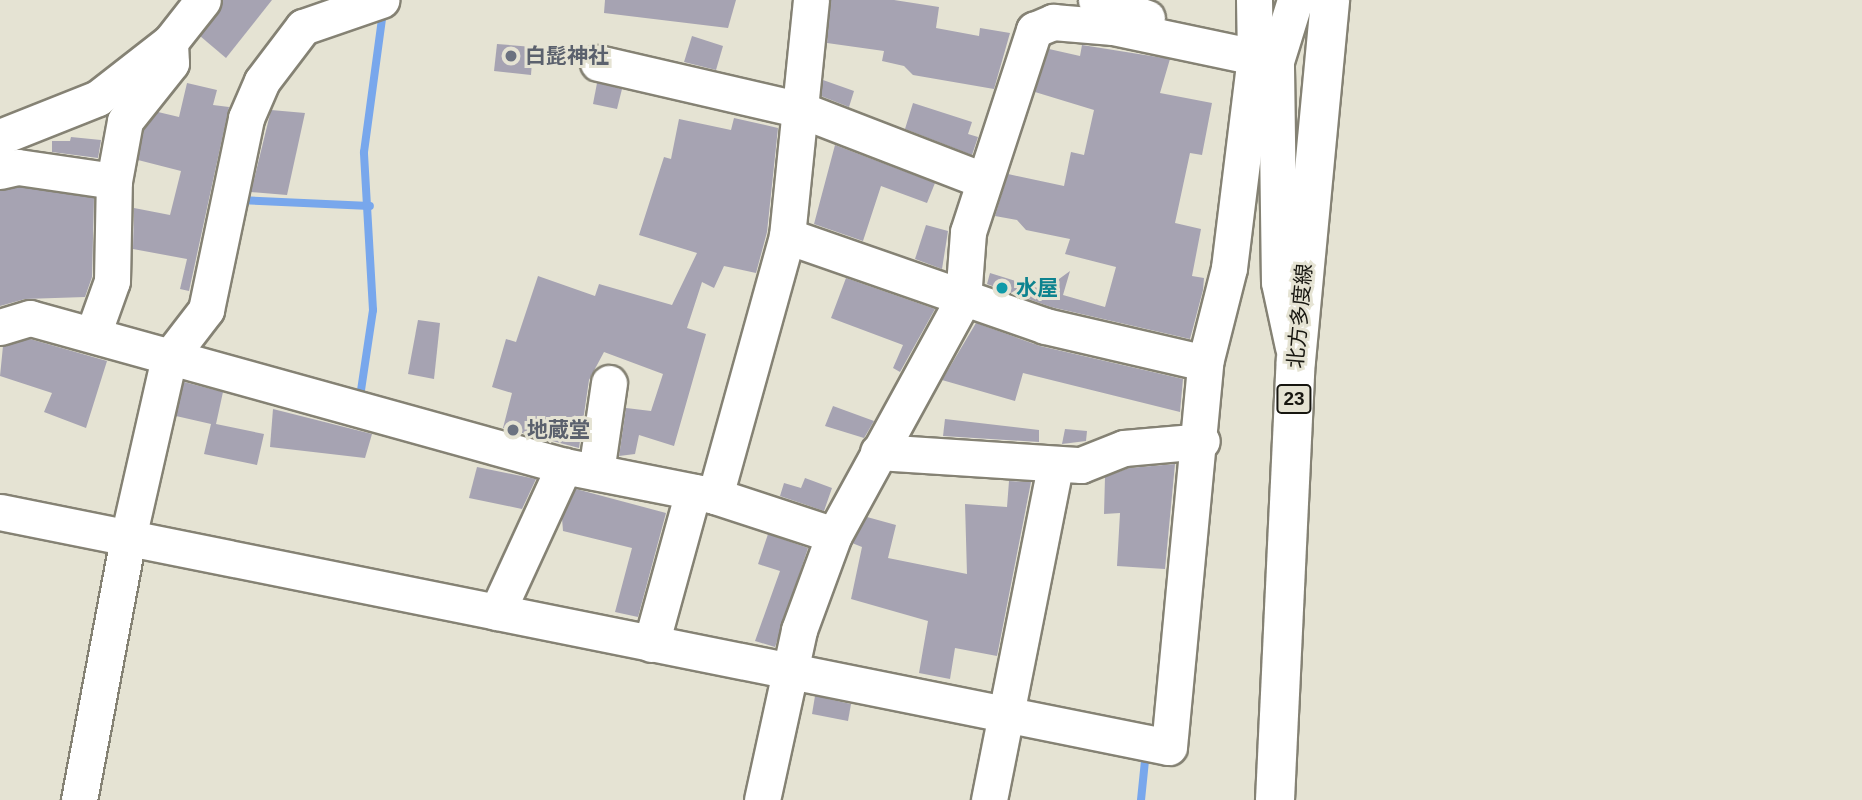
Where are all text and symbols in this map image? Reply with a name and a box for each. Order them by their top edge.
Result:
place label: 白髭神社 [525,43,609,69]
marker: 白髭神社 [503,48,519,64]
street label: 北方多度線 [1283,263,1317,369]
place label: 水屋 [1016,275,1058,301]
marker: 水屋 [994,280,1010,296]
road number: 23 [1275,384,1313,414]
place label: 地蔵堂 [527,417,590,443]
marker: 地蔵堂 [505,422,521,438]

